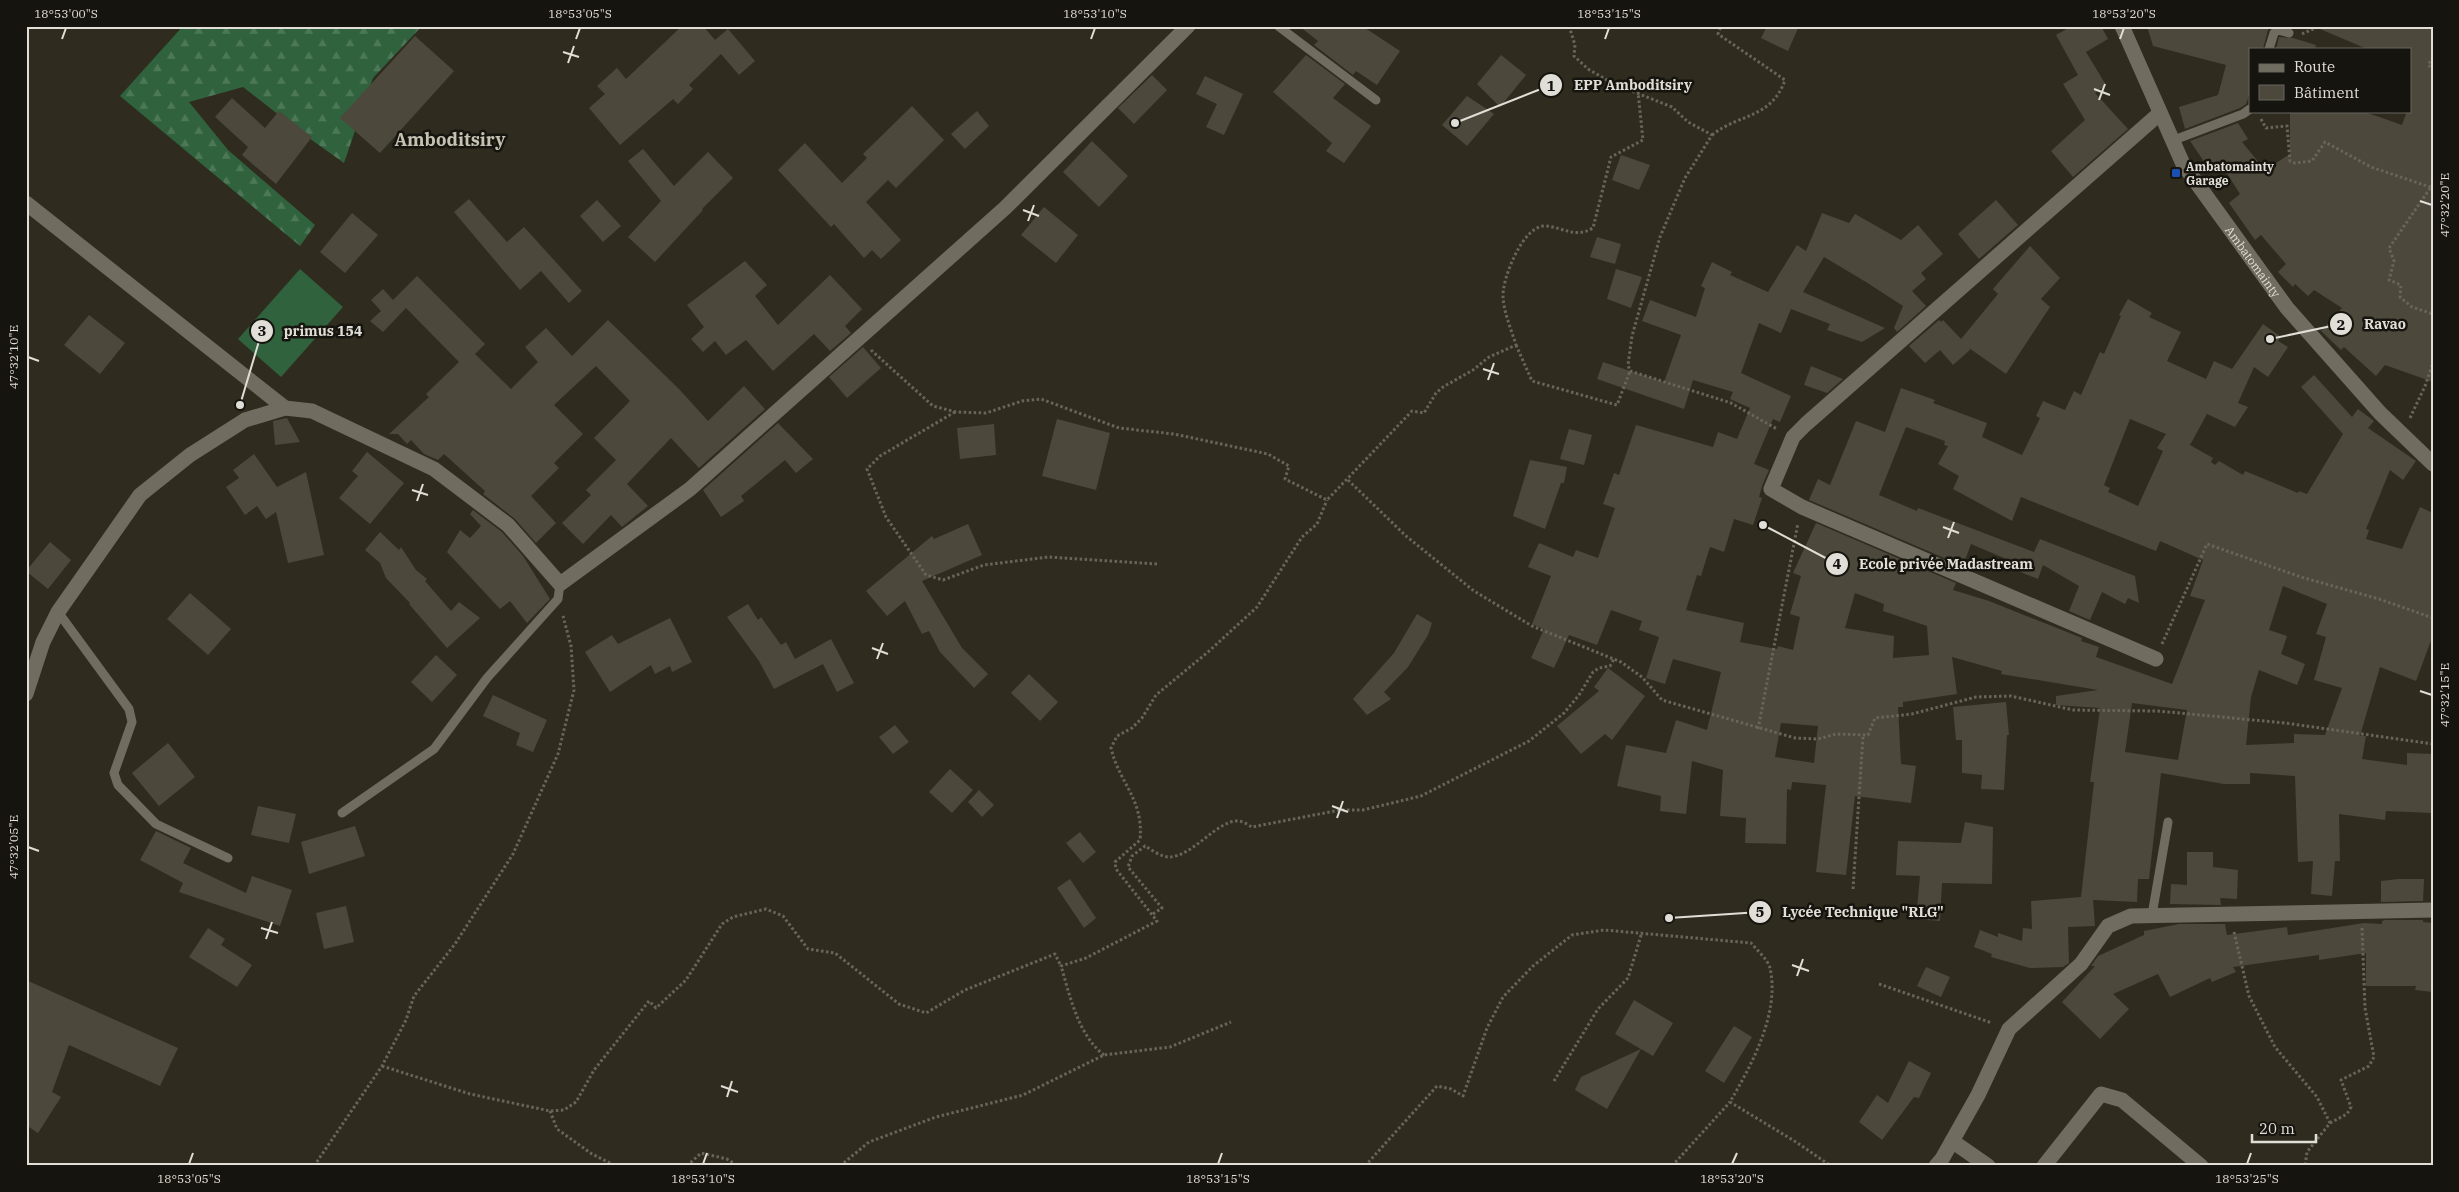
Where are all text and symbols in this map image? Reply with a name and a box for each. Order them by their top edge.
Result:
text: 18°53'00"S [34,6,98,21]
text: 18°53'05"S [548,6,612,21]
text: 18°53'10"S [1063,6,1127,21]
text: 18°53'15"S [1577,6,1641,21]
text: 18°53'20"S [2092,6,2156,21]
legend [2249,48,2412,112]
text: Route [2294,57,2335,76]
callout: EPP Amboditsiry [1539,71,1702,100]
text: 1 [1546,76,1556,95]
text: EPP Amboditsiry [1574,76,1692,94]
text: Bâtiment [2294,83,2359,102]
district label: Amboditsiry [394,128,506,151]
place label: Ambatomainty Garage [2186,159,2274,188]
marker: Ambatomainty Garage [2170,167,2182,179]
text: 47°32'20"E [2437,173,2452,237]
street label: Ambatomainty [2222,223,2285,301]
callout: Ravao [2329,310,2416,339]
text: 2 [2336,315,2346,334]
text: Ravao [2364,315,2406,333]
callout: primus 154 [249,316,373,345]
text: 3 [257,321,267,340]
text: primus 154 [284,322,362,340]
text: 47°32'10"E [6,325,21,389]
callout: Ecole privée Madastream [1825,550,2043,579]
text: 4 [1832,554,1842,573]
text: Ecole privée Madastream [1859,555,2033,573]
text: 47°32'15"E [2437,663,2452,727]
text: 47°32'05"E [6,815,21,879]
callout: Lycée Technique "RLG" [1747,898,1954,927]
text: 5 [1755,902,1765,921]
text: Lycée Technique "RLG" [1782,903,1944,921]
scale bar [2252,1112,2315,1144]
text: 20 m [2259,1119,2295,1138]
text: 18°53'05"S [157,1171,221,1186]
text: 18°53'10"S [671,1171,735,1186]
text: 18°53'15"S [1186,1171,1250,1186]
text: 18°53'20"S [1700,1171,1764,1186]
text: 18°53'25"S [2215,1171,2279,1186]

